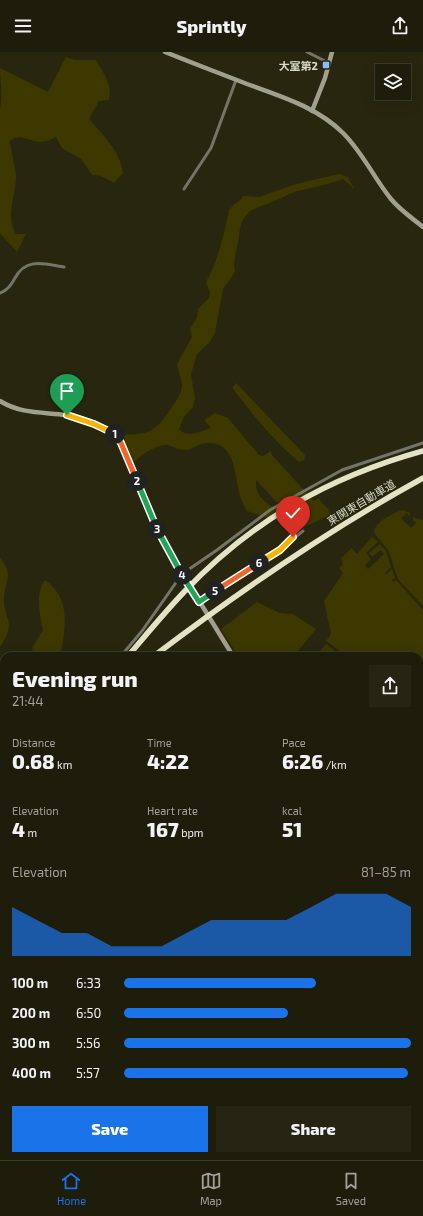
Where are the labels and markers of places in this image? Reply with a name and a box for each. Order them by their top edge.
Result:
place label: 大室第2 [279,59,318,72]
marker: 大室第2 [321,60,331,70]
pin [50,374,84,415]
pin: 1 [105,424,125,444]
pin: 2 [127,471,147,491]
pin [276,496,310,537]
pin: 3 [147,519,167,539]
pin: 6 [249,553,269,573]
pin: 4 [172,565,192,585]
pin: 5 [205,581,225,601]

